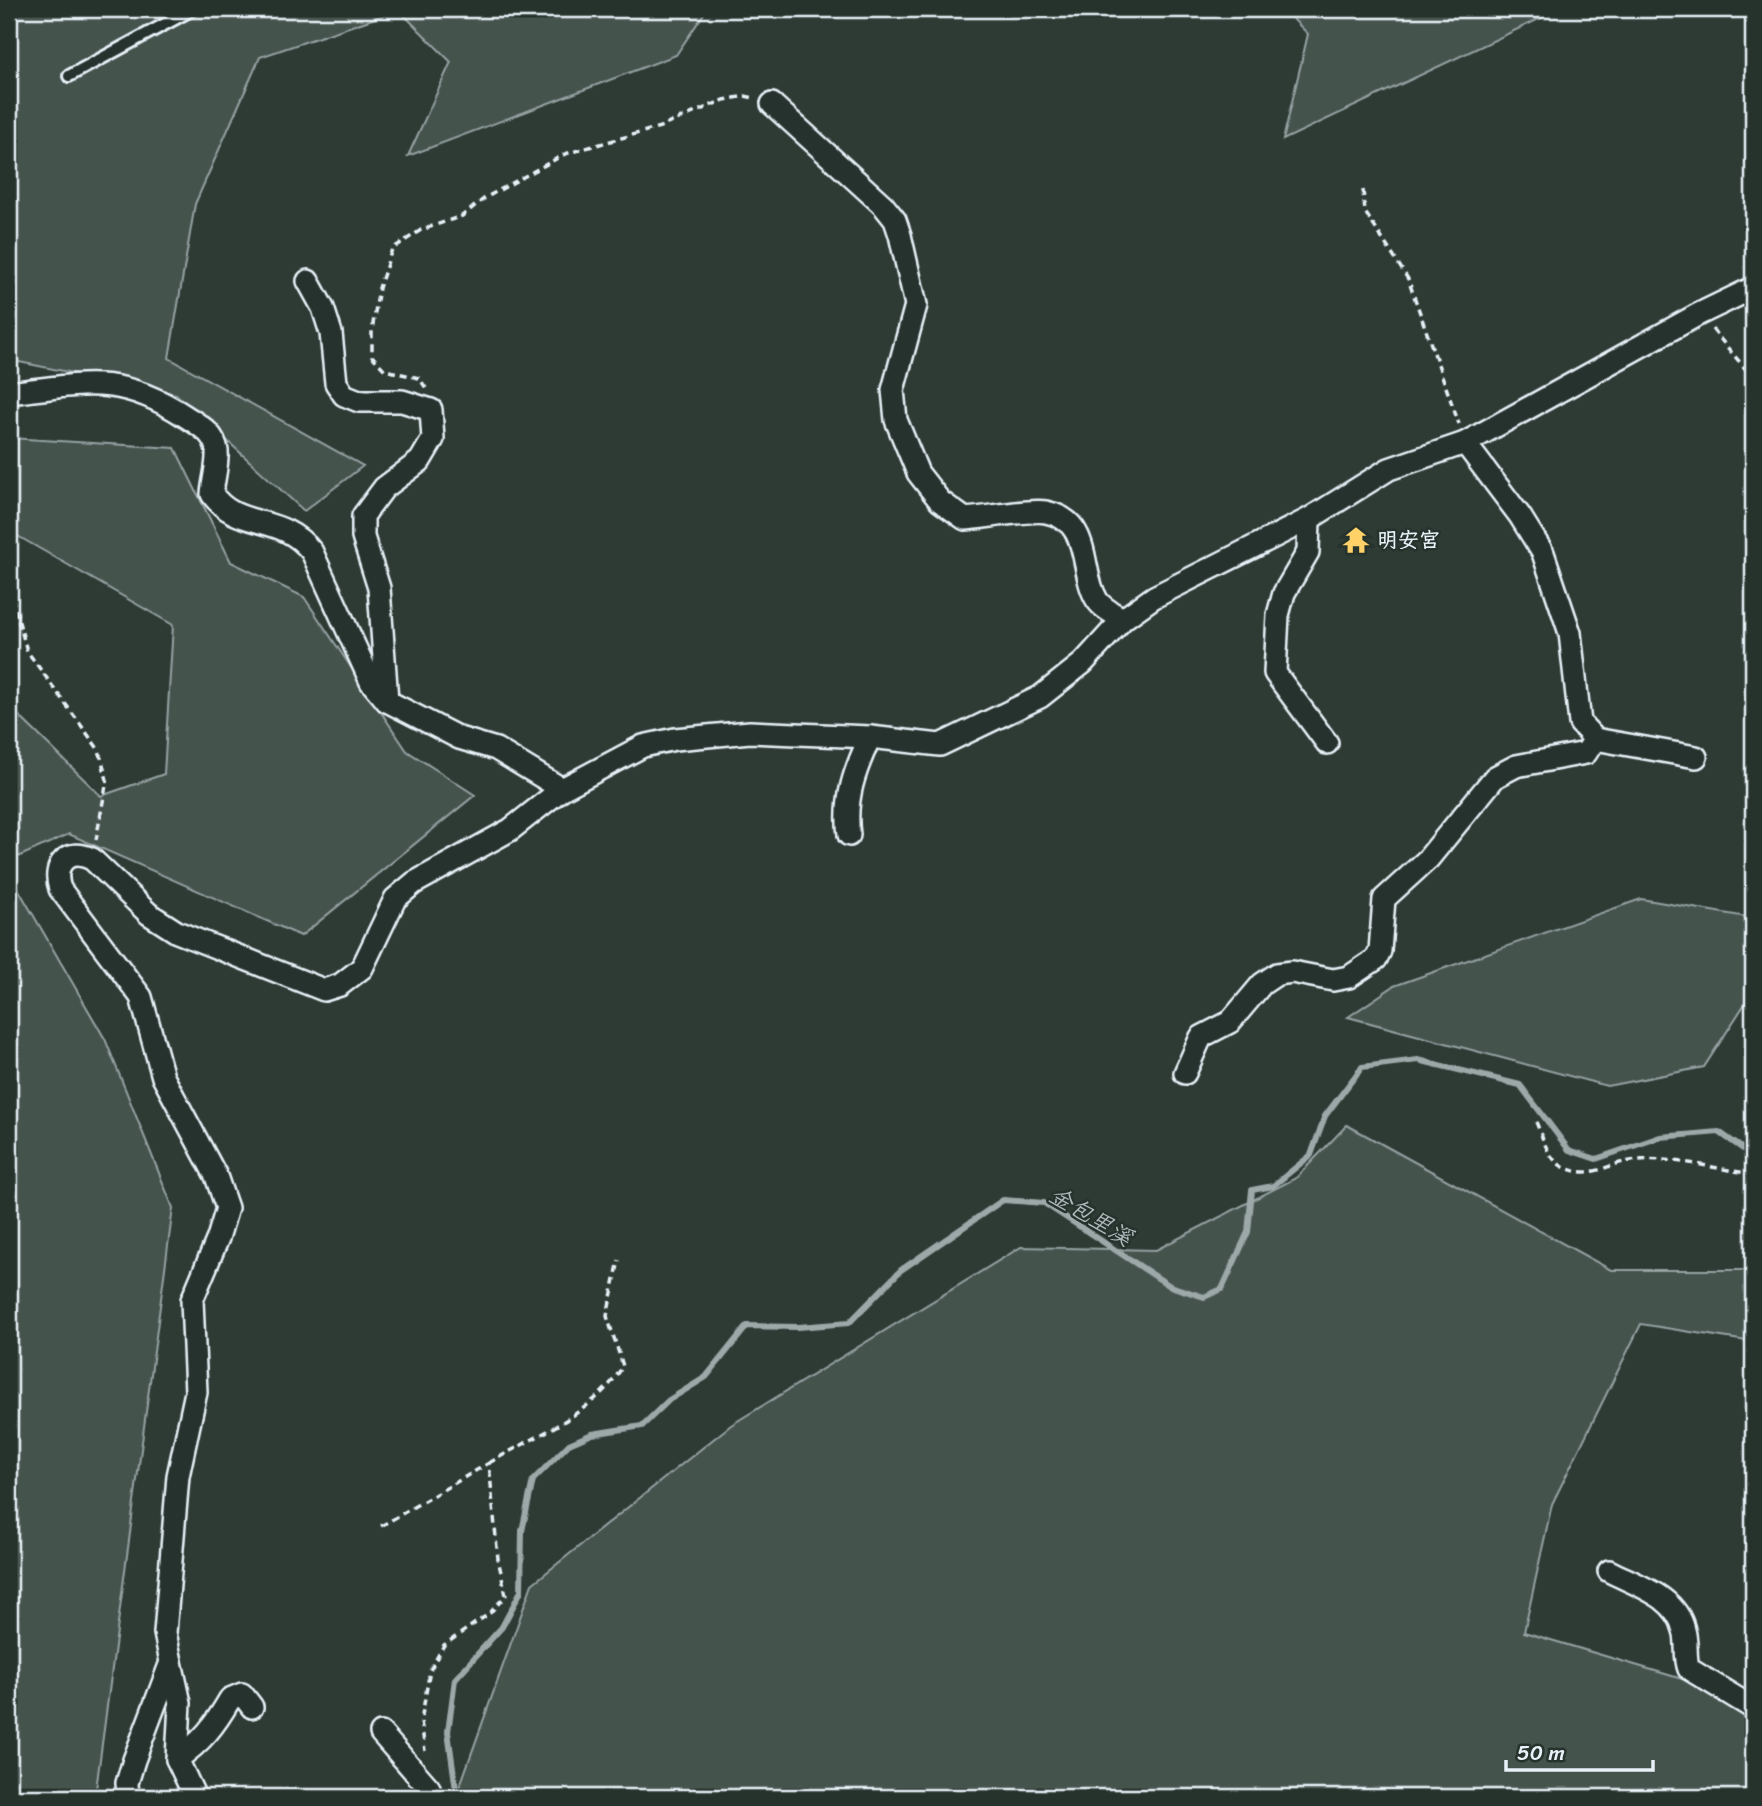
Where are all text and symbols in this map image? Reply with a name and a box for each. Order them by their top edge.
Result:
place label: 明安宮 [1377,521,1440,559]
temple icon: 明安宮 [1341,525,1371,555]
water label: 金包里溪 [1041,1175,1142,1259]
scale bar [1506,1729,1654,1773]
text: 50 m [1517,1734,1565,1772]

